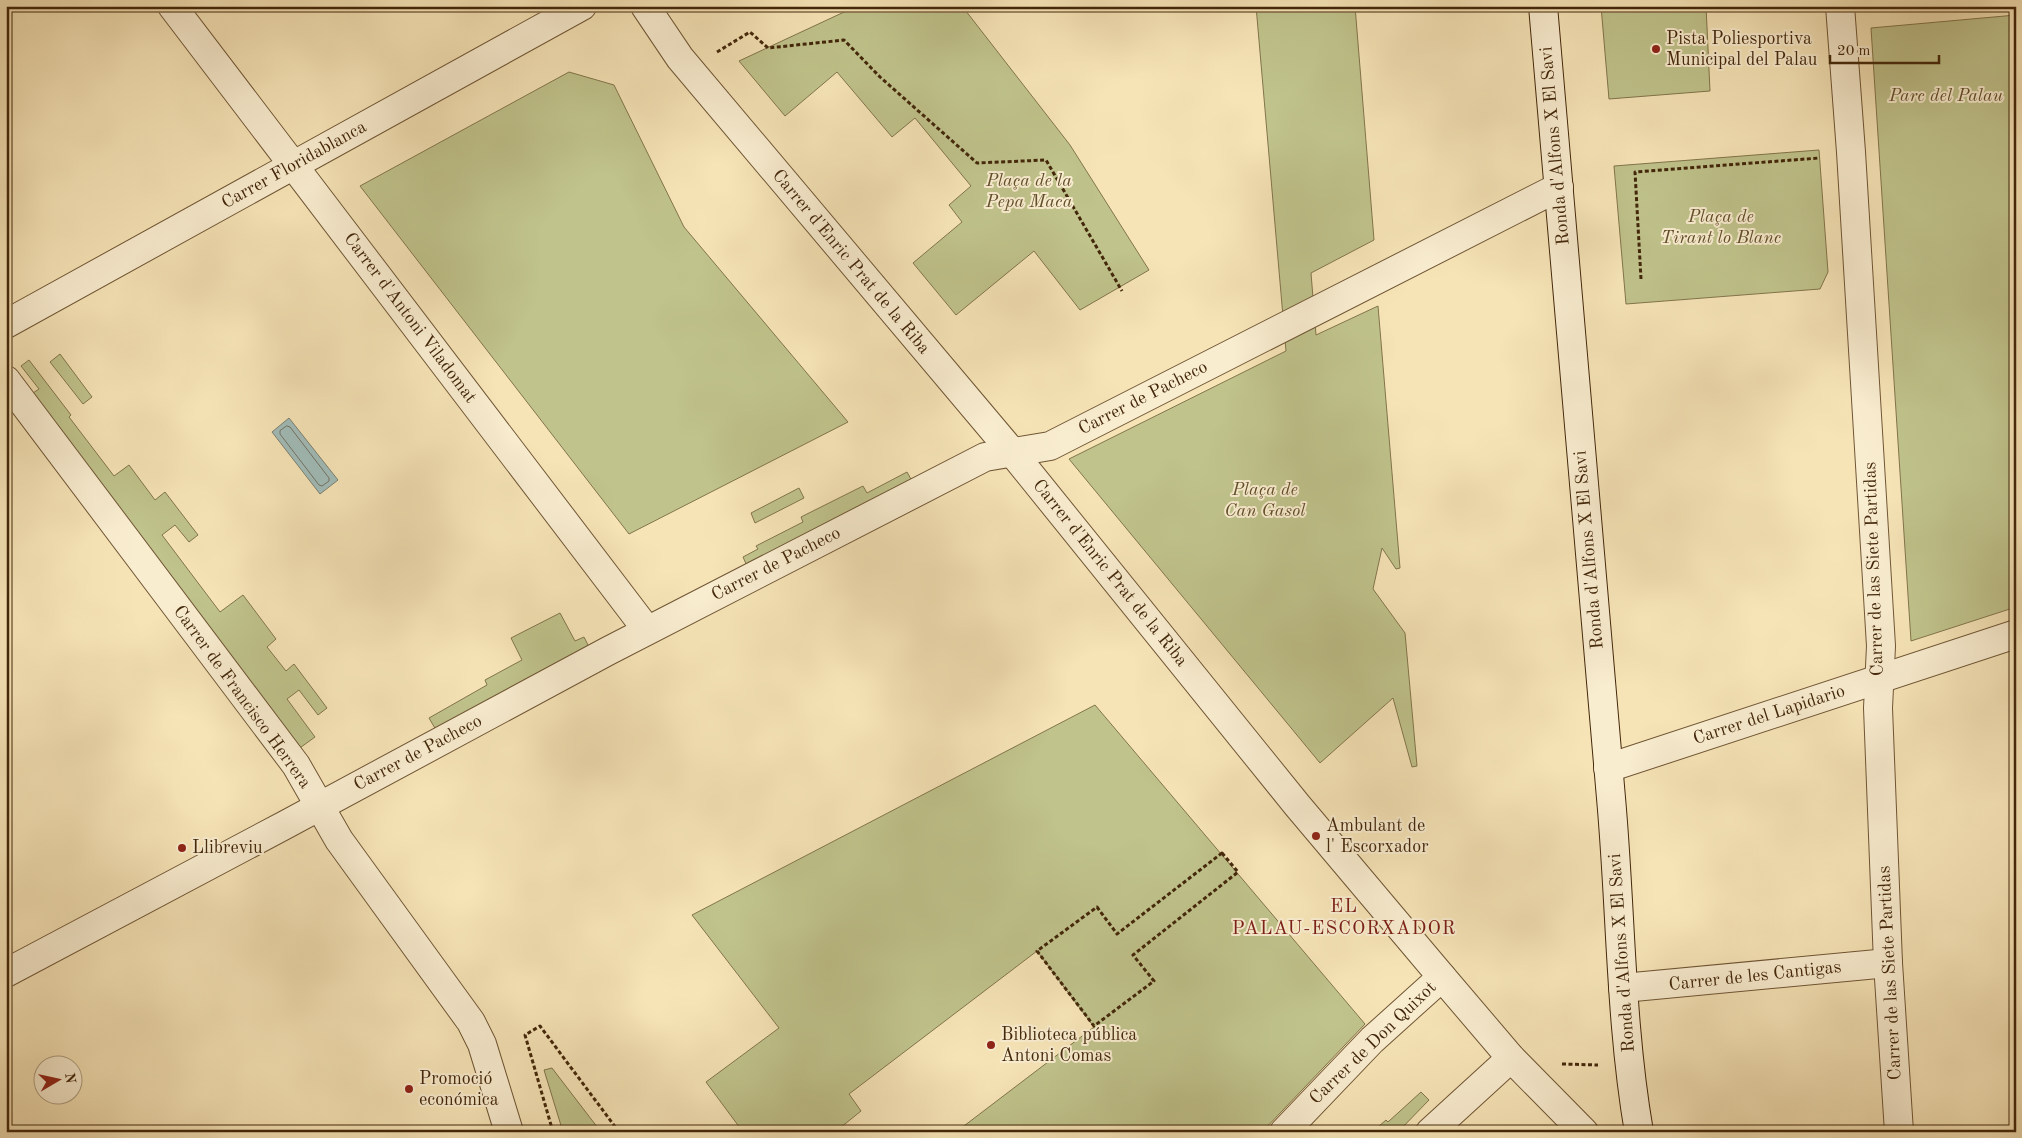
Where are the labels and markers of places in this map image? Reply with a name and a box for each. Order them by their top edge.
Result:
place label: Pista Poliesportiva Municipal del Palau [1666,30,1818,69]
marker: Pista Poliesportiva Municipal del Palau [1650,43,1662,55]
place label: Ambulant de l' Escorxador [1326,817,1429,856]
marker: Ambulant de l' Escorxador [1310,830,1322,842]
place label: Llibreviu [192,839,263,857]
marker: Llibreviu [176,842,188,854]
place label: Biblioteca pública Antoni Comas [1001,1026,1137,1065]
marker: Biblioteca pública Antoni Comas [985,1039,997,1051]
place label: Promoció económica [419,1070,499,1109]
marker: Promoció económica [403,1083,415,1095]

